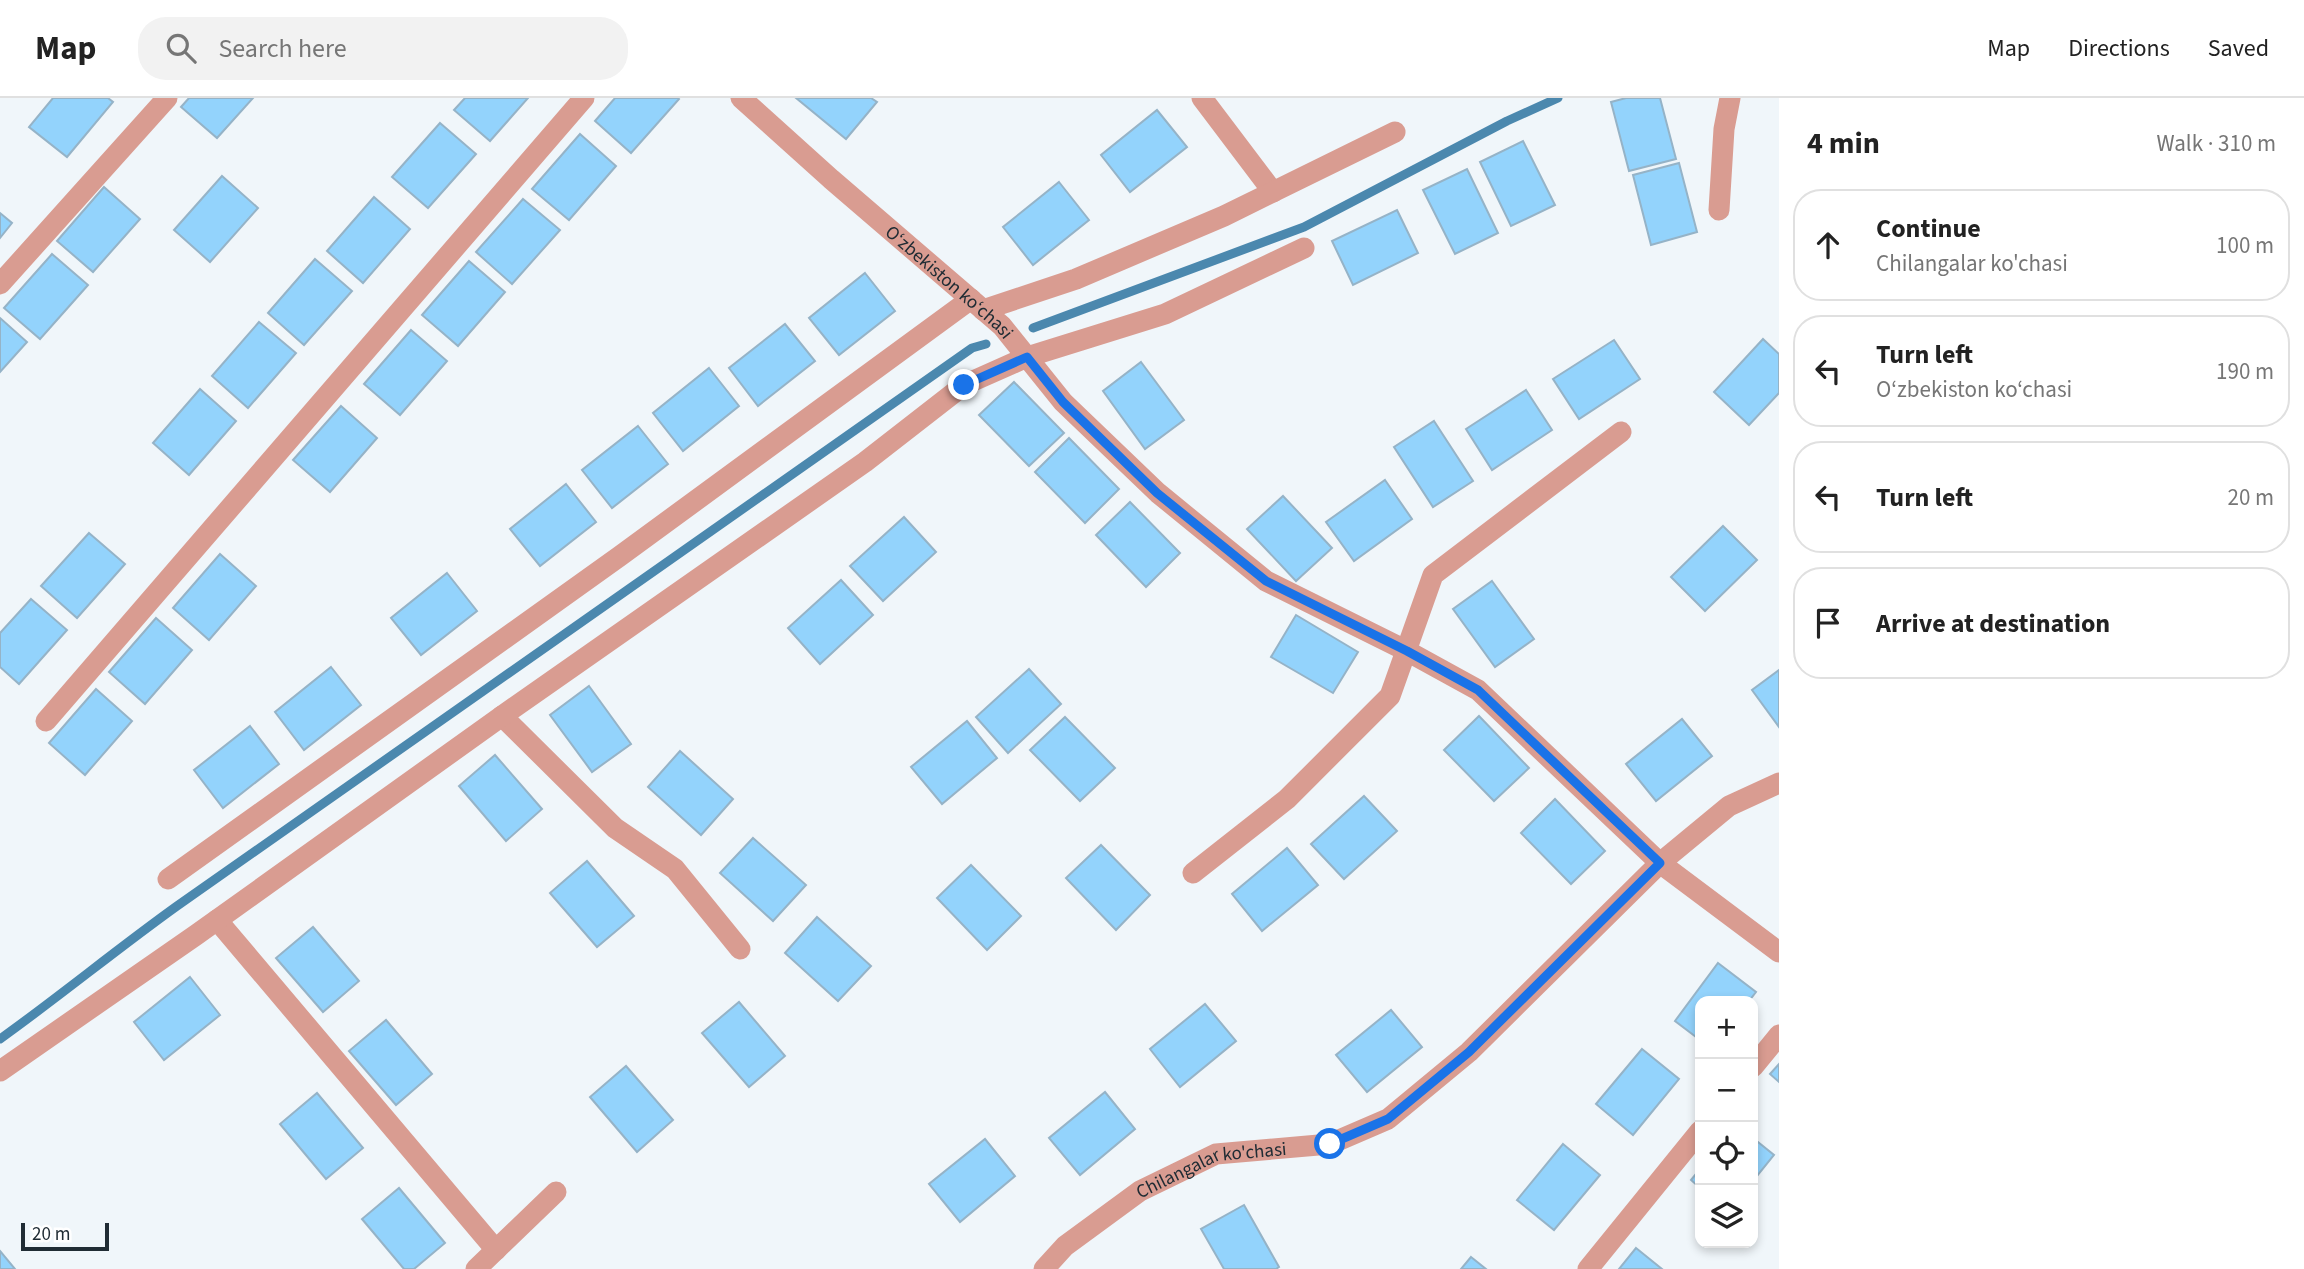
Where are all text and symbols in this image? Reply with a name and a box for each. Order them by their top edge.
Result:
search box [138,17,628,80]
text: Map [35,25,96,72]
icon: search [162,29,200,67]
text: Search here [218,30,347,67]
text: Map [1987,31,2030,66]
text: Directions [2068,31,2170,66]
text: Saved [2208,31,2269,66]
text: 4 min [1807,122,1880,165]
text: Walk · 310 m [2157,127,2276,160]
text: Continue [1876,210,1981,247]
street label: O‘zbekiston ko‘chasi [879,219,1019,345]
icon: ahead [1809,226,1847,264]
text: 100 m [2216,229,2274,262]
text: Chilangalar ko'chasi [1876,247,2068,280]
text: Turn left [1876,336,1973,373]
icon: left [1809,352,1847,390]
text: 190 m [2216,355,2274,388]
route end [948,369,979,400]
text: O‘zbekiston ko‘chasi [1876,373,2072,406]
icon: left [1809,478,1847,516]
text: Turn left [1876,479,1973,516]
text: 20 m [2227,481,2274,514]
icon: arrive [1809,604,1847,642]
text: Arrive at destination [1876,605,2110,642]
map controls [1695,996,1758,1248]
button: + [1695,996,1758,1059]
button: − [1695,1059,1758,1122]
button: locate [1695,1122,1758,1185]
route start [1314,1128,1345,1159]
street label: Chilangalar ko'chasi [1132,1136,1288,1206]
button: layers [1695,1185,1758,1248]
scale bar [21,1220,108,1252]
text: 20 m [32,1221,70,1248]

